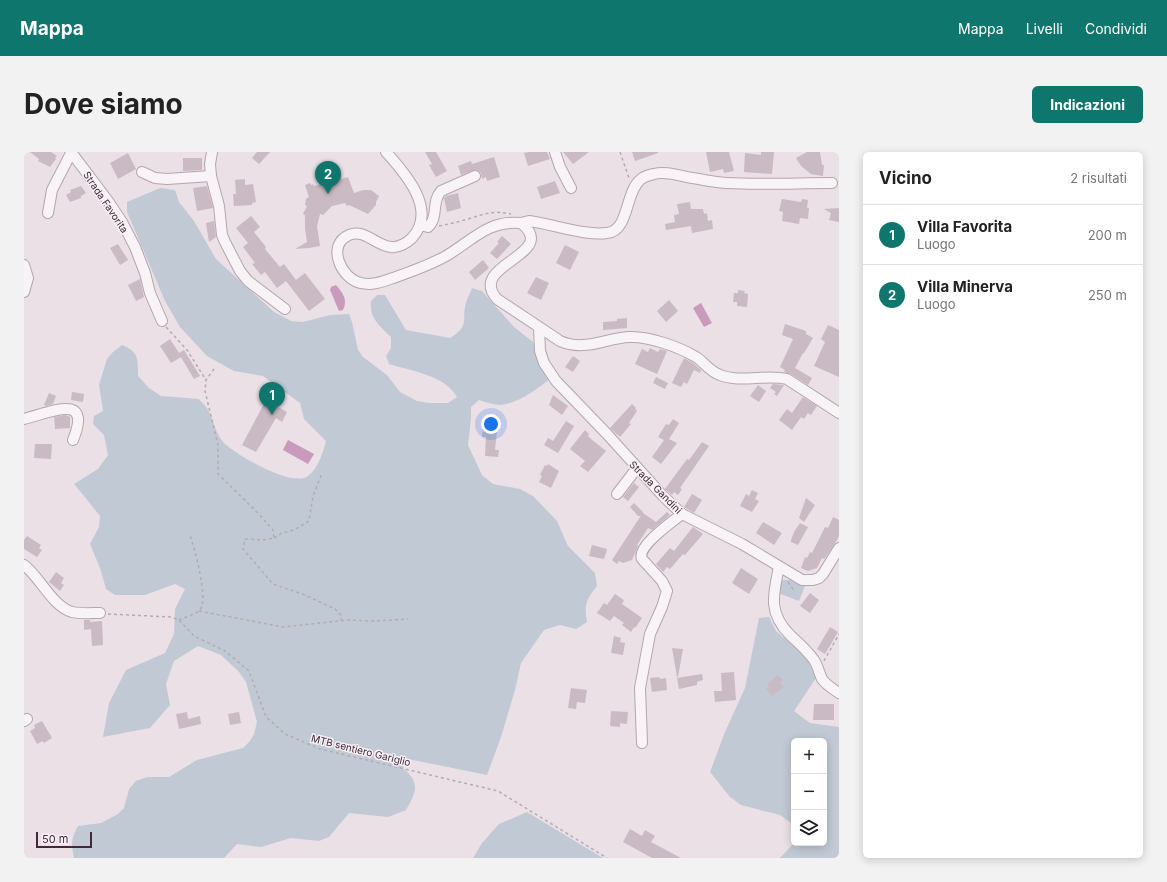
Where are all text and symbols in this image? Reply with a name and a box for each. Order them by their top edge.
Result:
text: Mappa [20,17,84,40]
text: Mappa [958,20,1004,37]
text: Livelli [1026,20,1063,37]
text: Condividi [1085,20,1147,37]
button: Indicazioni [1032,86,1143,123]
text: Dove siamo [24,87,183,121]
pin: 2 [315,161,341,194]
text: Vicino [879,168,932,188]
street label: Strada Favorita [81,169,131,235]
text: 2 risultati [1070,170,1127,186]
text: Villa Favorita [917,217,1012,236]
text: 1 [889,227,895,243]
text: 200 m [1088,227,1127,243]
text: Luogo [917,236,956,252]
text: Villa Minerva [917,277,1013,296]
text: 2 [888,287,896,303]
text: 250 m [1088,287,1127,303]
text: Luogo [917,296,956,312]
pin: 1 [259,382,285,415]
your location [481,414,501,434]
street label: Strada Gandini [627,458,685,516]
street label: MTB sentiero Gariglio [310,732,412,768]
map controls [791,738,827,846]
button: + [791,738,827,774]
button: − [791,774,827,810]
button: layers [791,810,827,846]
scale bar [36,830,92,849]
text: 50 m [42,832,68,846]

